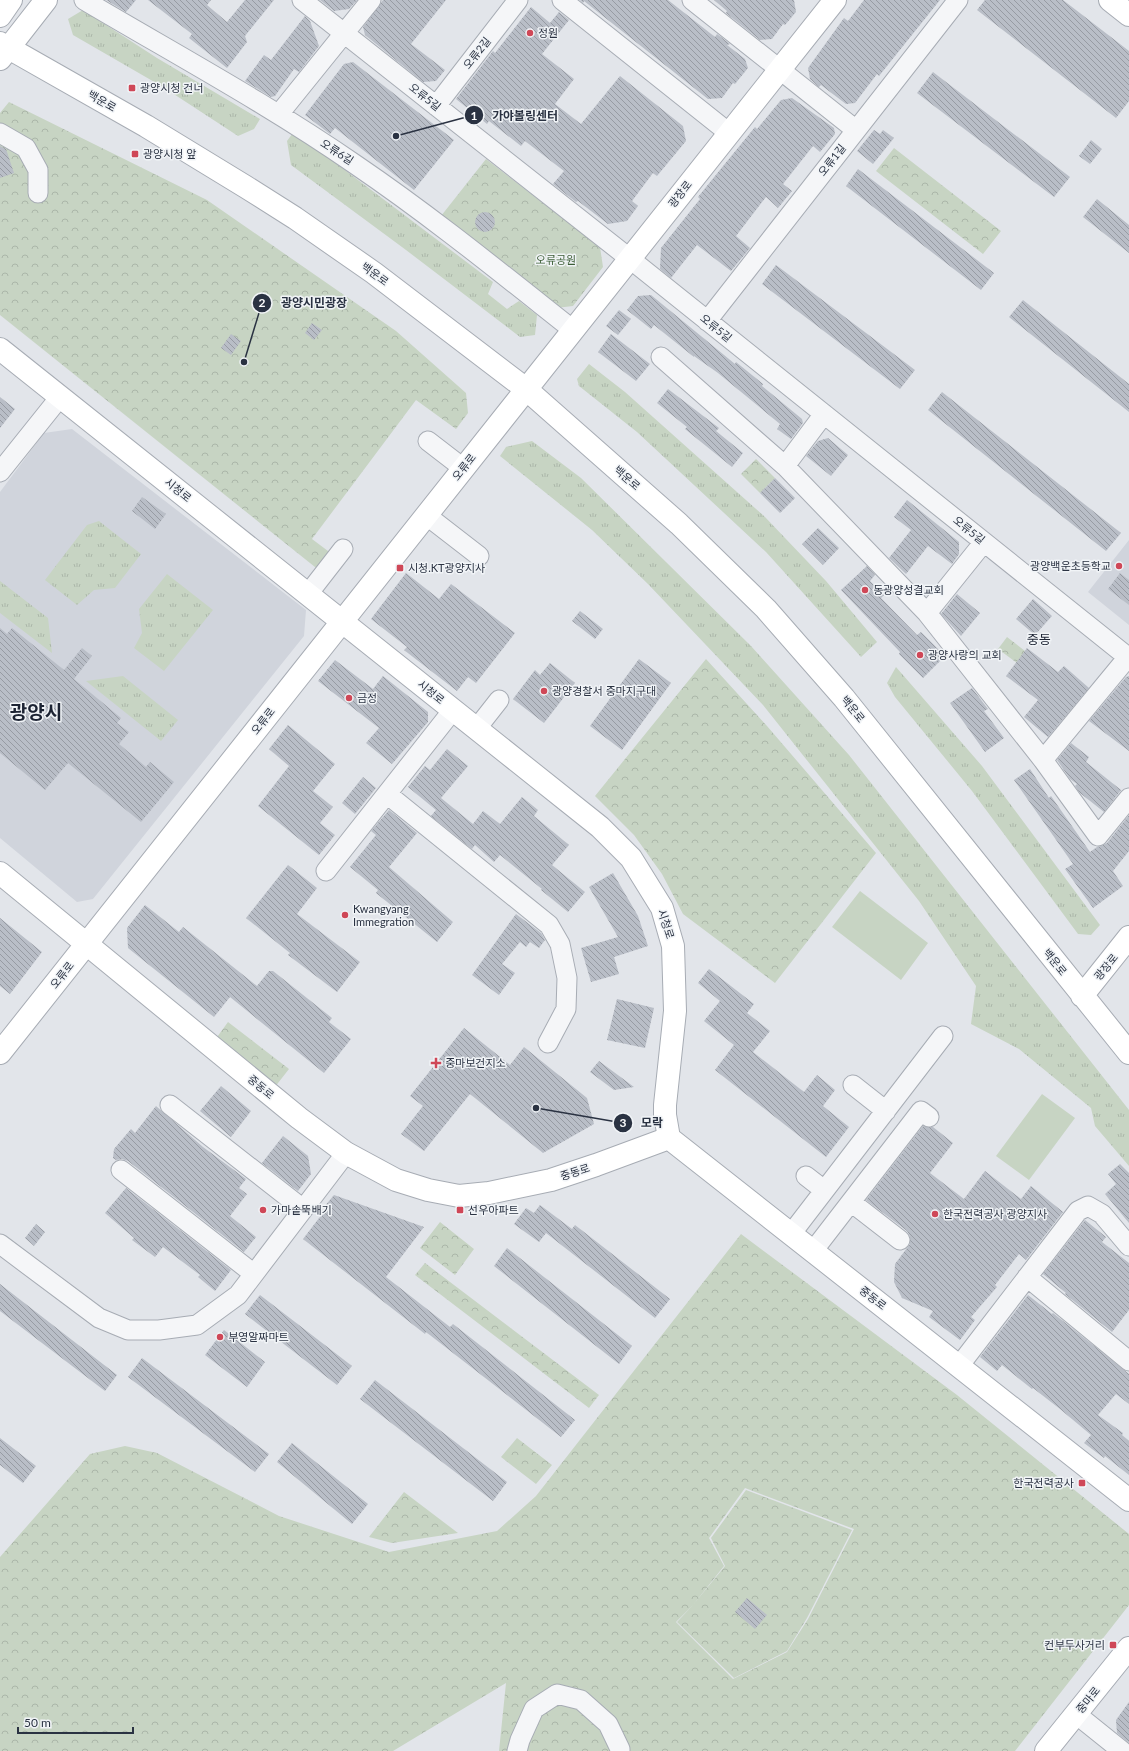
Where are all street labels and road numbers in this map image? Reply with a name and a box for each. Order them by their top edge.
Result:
street label: 오류2길 [460,34,493,71]
street label: 오류5길 [407,80,444,113]
street label: 백운로 [86,87,119,114]
street label: 오류6길 [318,136,356,167]
street label: 오류1길 [815,141,848,178]
street label: 광장로 [665,178,694,210]
street label: 백운로 [359,259,391,288]
street label: 오류5길 [698,311,735,344]
street label: 오류로 [449,451,478,483]
street label: 백운로 [612,463,643,492]
street label: 시청로 [162,475,194,504]
street label: 오류5길 [951,513,988,546]
street label: 시청로 [415,677,447,706]
street label: 백운로 [839,693,868,725]
street label: 오류로 [248,705,277,737]
street label: 시청로 [656,907,677,940]
street label: 백운로 [1041,946,1070,978]
street label: 광장로 [1091,951,1120,983]
street label: 오류로 [47,959,76,991]
street label: 중동로 [246,1072,277,1101]
street label: 중동로 [558,1161,591,1182]
street label: 중동로 [857,1283,889,1312]
street label: 중마로 [1073,1684,1102,1716]

